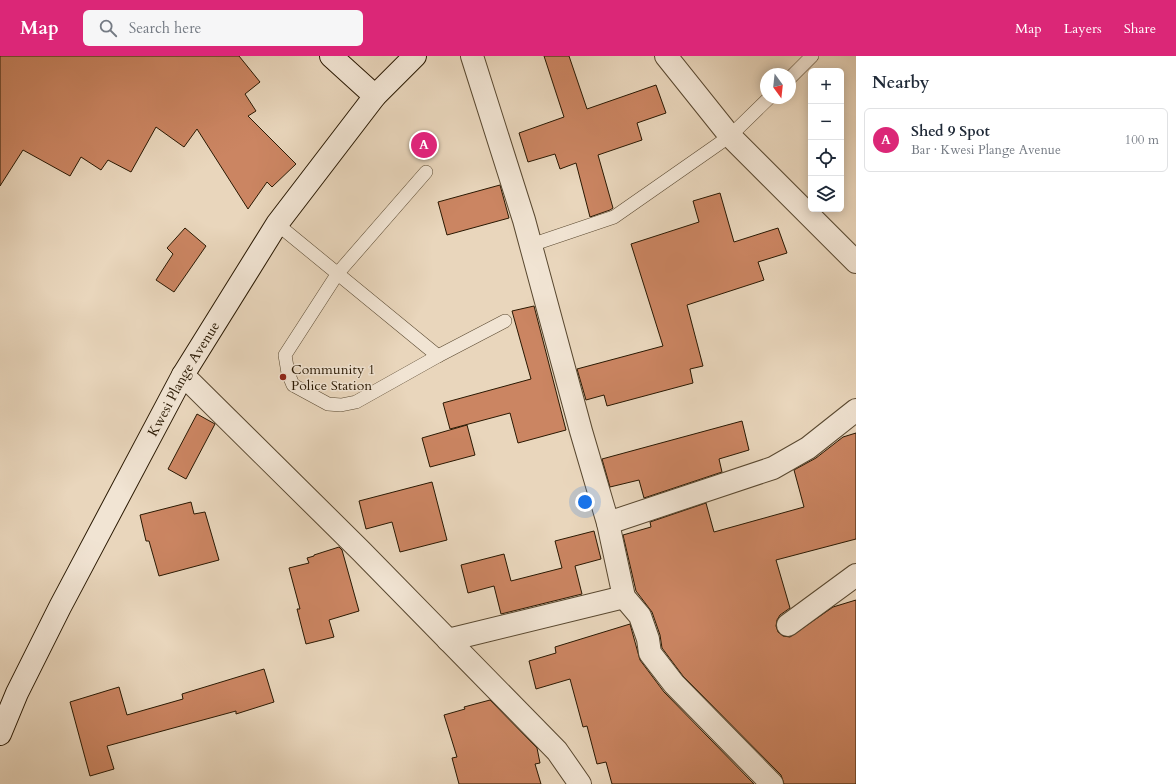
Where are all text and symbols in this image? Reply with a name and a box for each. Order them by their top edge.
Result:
search box [83,10,363,46]
text: Map [20,15,59,41]
icon: search [97,17,119,39]
text: Search here [129,18,201,38]
text: Map [1015,19,1042,38]
text: Layers [1064,19,1102,38]
text: Share [1124,19,1156,38]
north arrow [760,68,796,104]
map controls [808,68,844,212]
button: + [808,68,844,104]
text: Nearby [872,71,929,94]
button: − [808,104,844,140]
text: Shed 9 Spot [911,121,990,141]
pin: A [411,130,437,160]
text: A [881,131,891,149]
text: 100 m [1125,131,1159,149]
button: locate [808,140,844,176]
text: Bar · Kwesi Plange Avenue [911,141,1061,159]
button: layers [808,176,844,212]
street label: Kwesi Plange Avenue [143,318,224,440]
place label: Community 1 Police Station [291,360,375,395]
marker: Community 1 Police Station [278,372,288,382]
your location [575,492,595,512]

